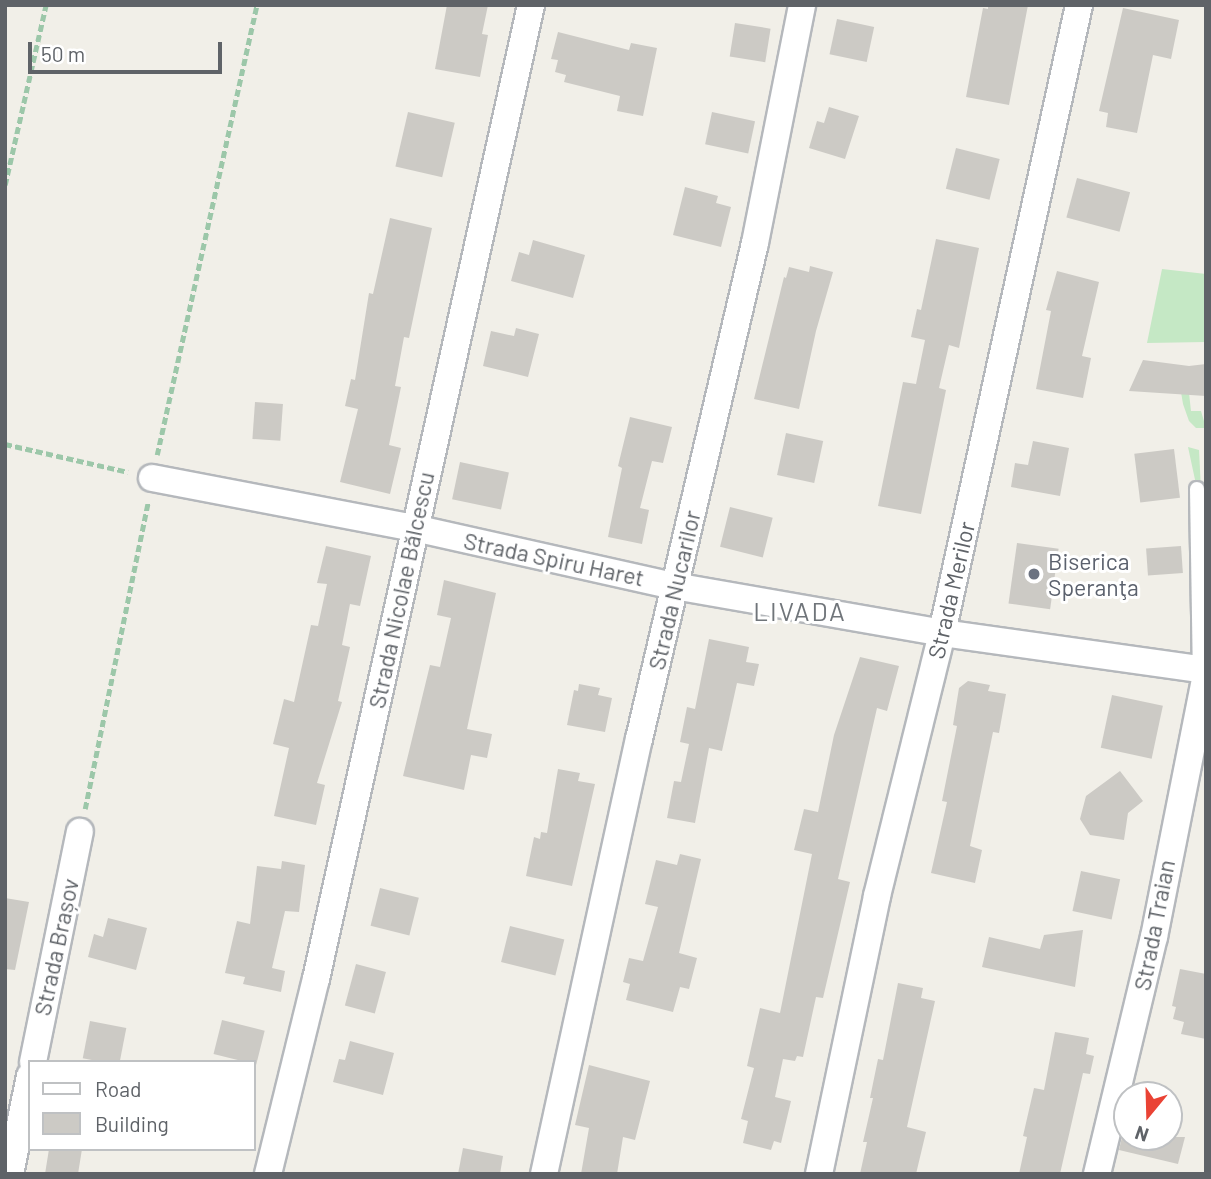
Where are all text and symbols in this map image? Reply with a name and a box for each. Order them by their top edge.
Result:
scale bar [32,28,226,72]
text: 50 m [41,41,85,66]
street label: Strada Nicolae Bălcescu [362,469,440,711]
street label: Strada Nucarilor [642,508,706,672]
street label: Strada Merilor [922,519,980,661]
street label: Strada Spiru Haret [461,526,647,592]
place label: Biserica Speranţa [1048,547,1139,601]
marker: Biserica Speranţa [1026,566,1042,582]
district label: LIVADA [754,595,846,627]
street label: Strada Traian [1128,857,1180,993]
street label: Strada Brașov [28,876,84,1018]
legend [28,1060,256,1151]
text: Road [95,1076,141,1101]
north arrow [1113,1081,1183,1151]
text: Building [95,1111,169,1136]
text: N [1132,1122,1151,1147]

